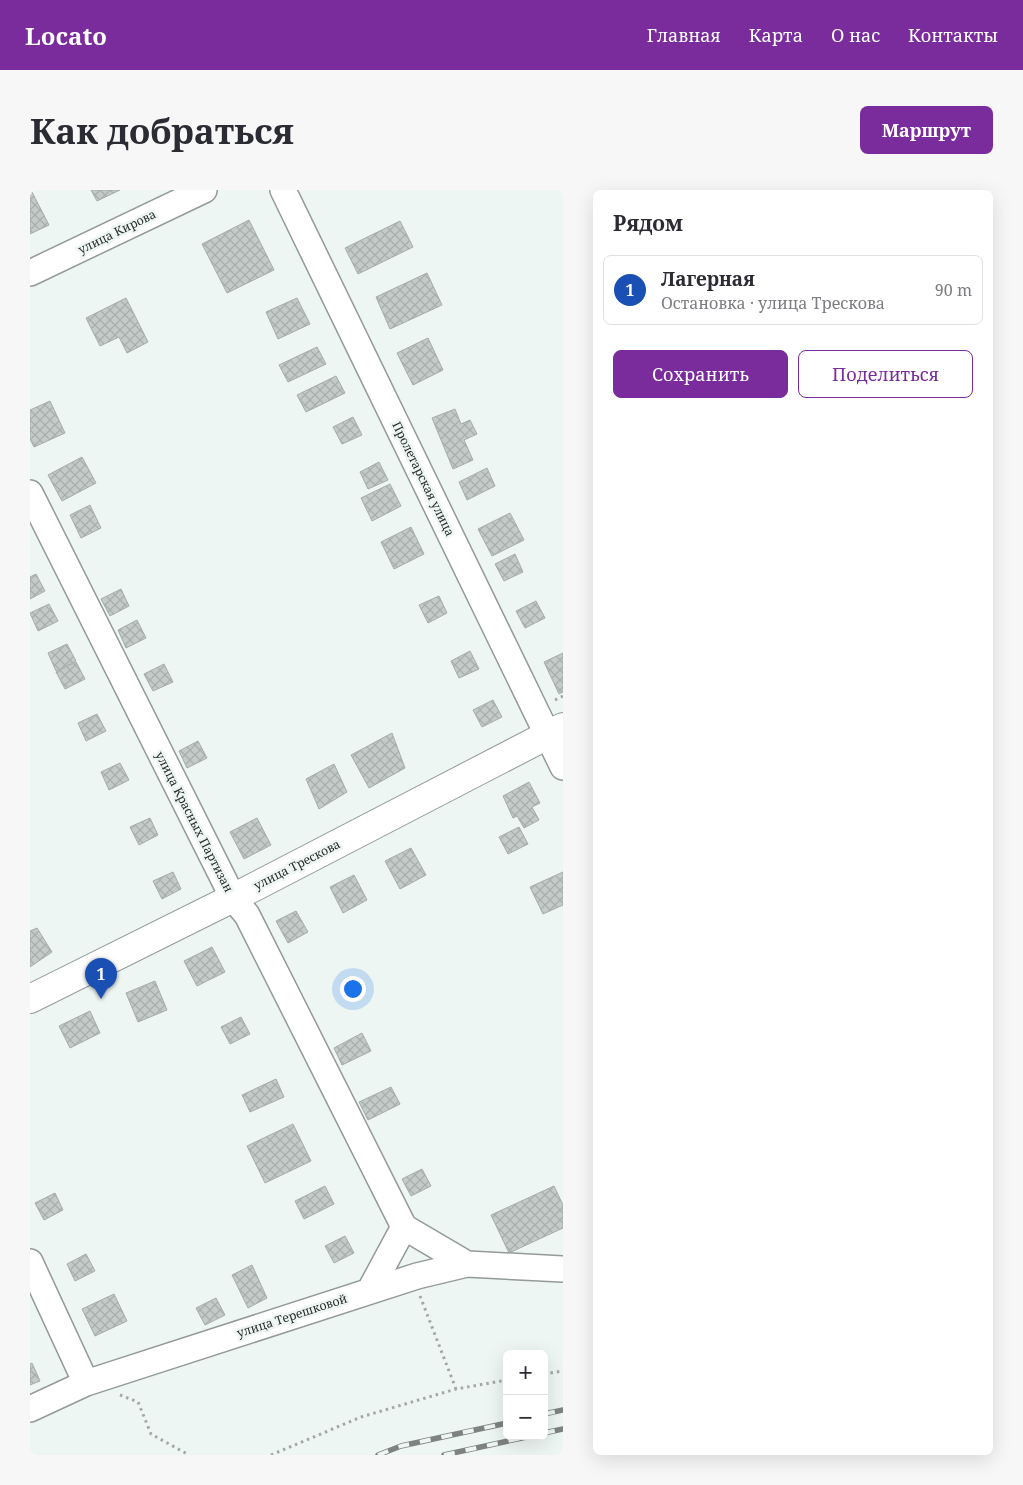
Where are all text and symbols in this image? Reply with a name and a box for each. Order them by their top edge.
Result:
text: Locato [25,19,107,52]
text: Главная [647,23,721,47]
text: Карта [749,23,803,47]
text: О нас [831,23,880,47]
text: Контакты [908,23,998,47]
button: Маршрут [860,106,993,154]
text: Как добраться [30,107,294,154]
street label: улица Кирова [75,205,159,258]
text: Рядом [613,209,683,237]
text: Лагерная [661,266,755,292]
text: 1 [625,279,635,301]
text: 90 m [935,279,972,301]
text: Остановка · улица Трескова [661,292,885,314]
button: Сохранить [613,350,788,398]
button: Поделиться [798,350,973,398]
street label: Пролетарская улица [388,419,459,539]
street label: улица Красных Партизан [151,748,237,895]
street label: улица Трескова [251,835,343,894]
pin: 1 [85,958,117,999]
your location [340,976,366,1002]
street label: улица Терешковой [234,1290,349,1341]
map controls [503,1350,548,1440]
button: + [503,1350,548,1395]
button: − [503,1395,548,1440]

